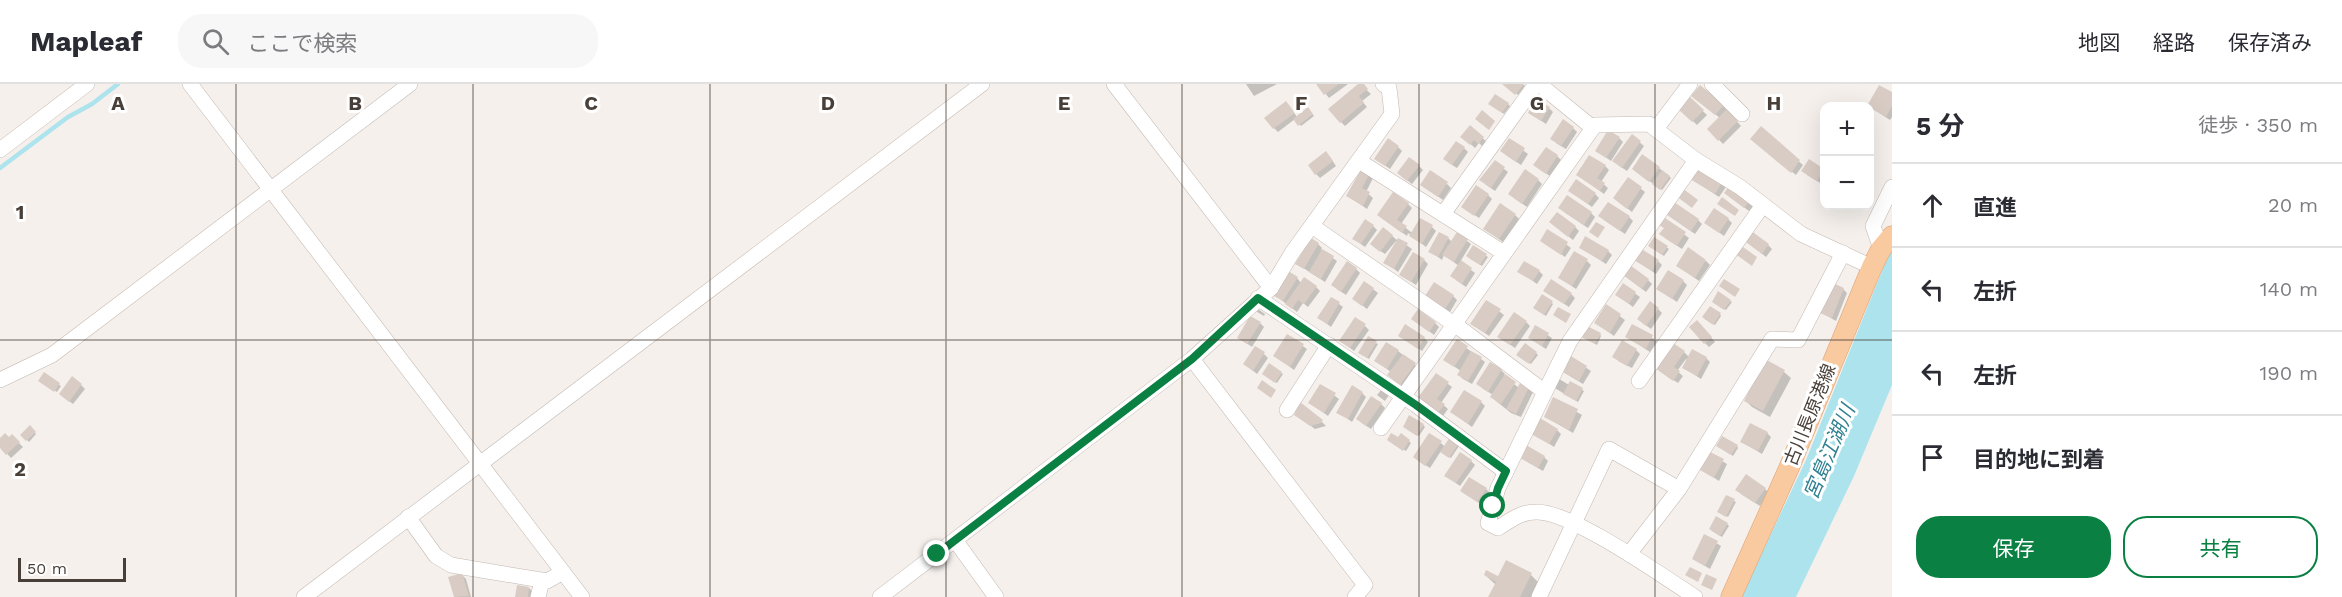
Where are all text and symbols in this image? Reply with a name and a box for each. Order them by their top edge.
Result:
search box [178,14,598,68]
text: Mapleaf [30,25,142,58]
icon: search [199,25,232,58]
text: 地図 [2078,30,2120,55]
text: 経路 [2153,30,2195,55]
text: 保存済み [2228,30,2312,55]
text: ここで検索 [247,31,357,56]
text: A [111,91,125,115]
text: B [348,91,362,115]
text: C [584,91,598,115]
text: D [821,91,835,115]
text: E [1058,91,1070,115]
text: F [1295,91,1307,115]
text: G [1530,91,1544,115]
text: H [1767,91,1781,115]
map controls [1820,102,1874,210]
button: + [1820,102,1874,156]
text: 5 分 [1916,111,1965,141]
text: 徒歩 · 350 m [2198,113,2318,137]
button: − [1820,156,1874,210]
icon: ahead [1916,189,1949,222]
text: 20 m [2268,193,2318,217]
text: 直進 [1973,195,2017,220]
text: 1 [16,200,24,224]
icon: left [1916,273,1949,306]
text: 140 m [2260,277,2318,301]
text: 左折 [1973,279,2017,304]
icon: left [1916,357,1949,390]
street label: 古川長原港線 [1780,361,1840,469]
text: 190 m [2260,361,2318,385]
text: 左折 [1973,363,2017,388]
water label: 宮島江湖川 [1798,399,1860,503]
icon: arrive [1916,441,1949,474]
text: 目的地に到着 [1973,447,2105,472]
text: 2 [14,457,26,481]
route start [1479,492,1505,518]
button: 保存 [1916,516,2111,578]
button: 共有 [2123,516,2318,578]
route end [923,540,949,566]
scale bar [18,555,126,582]
text: 50 m [27,559,67,578]

